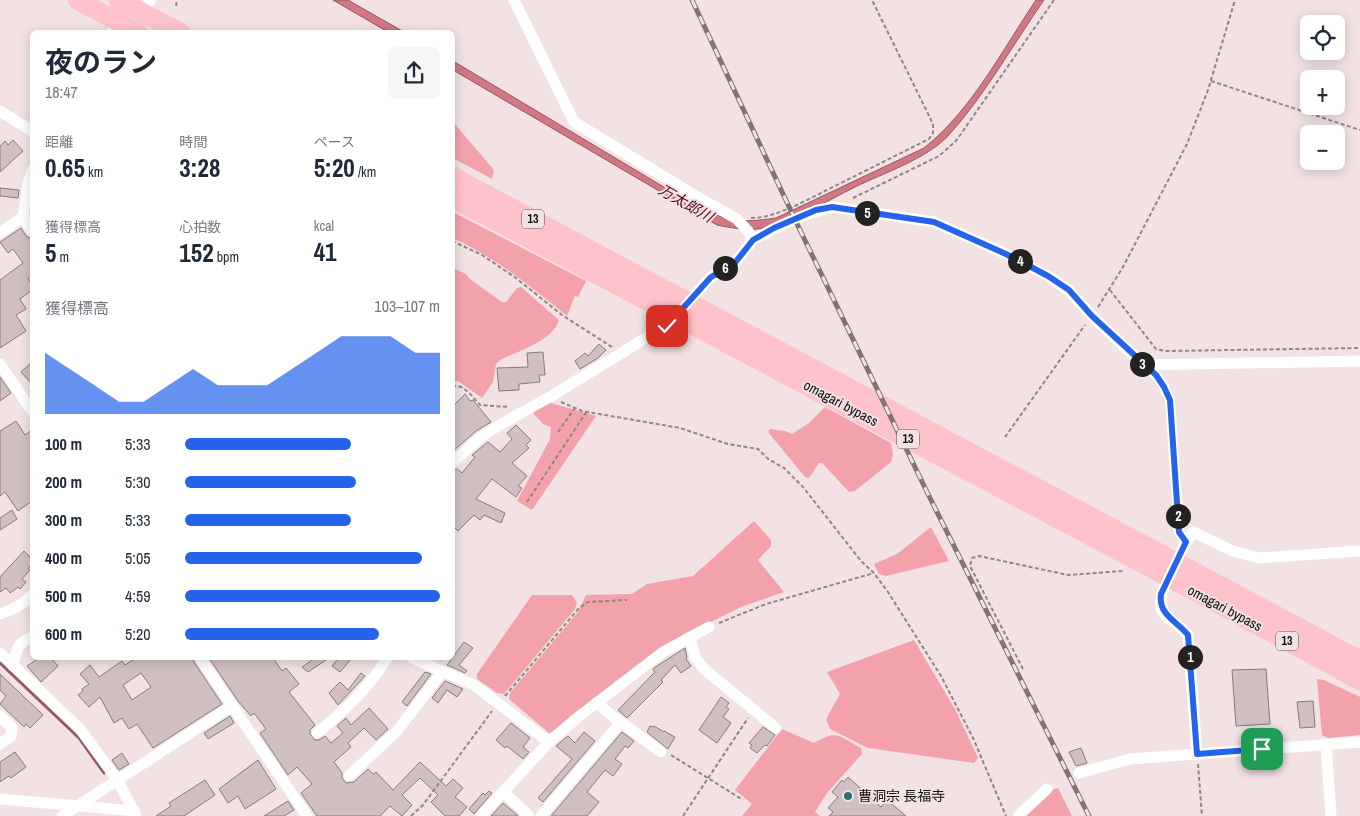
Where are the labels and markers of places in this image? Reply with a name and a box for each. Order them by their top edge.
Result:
pin: 5 [854,200,880,226]
pin: 4 [1008,248,1032,274]
pin: 6 [712,256,738,280]
pin [646,305,688,347]
pin: 3 [1130,352,1154,376]
pin: 2 [1166,504,1190,528]
pin: 1 [1178,644,1202,670]
pin [1241,728,1283,770]
place label: 曹洞宗 長福寺 [858,787,945,805]
marker: 曹洞宗 長福寺 [842,790,854,802]

